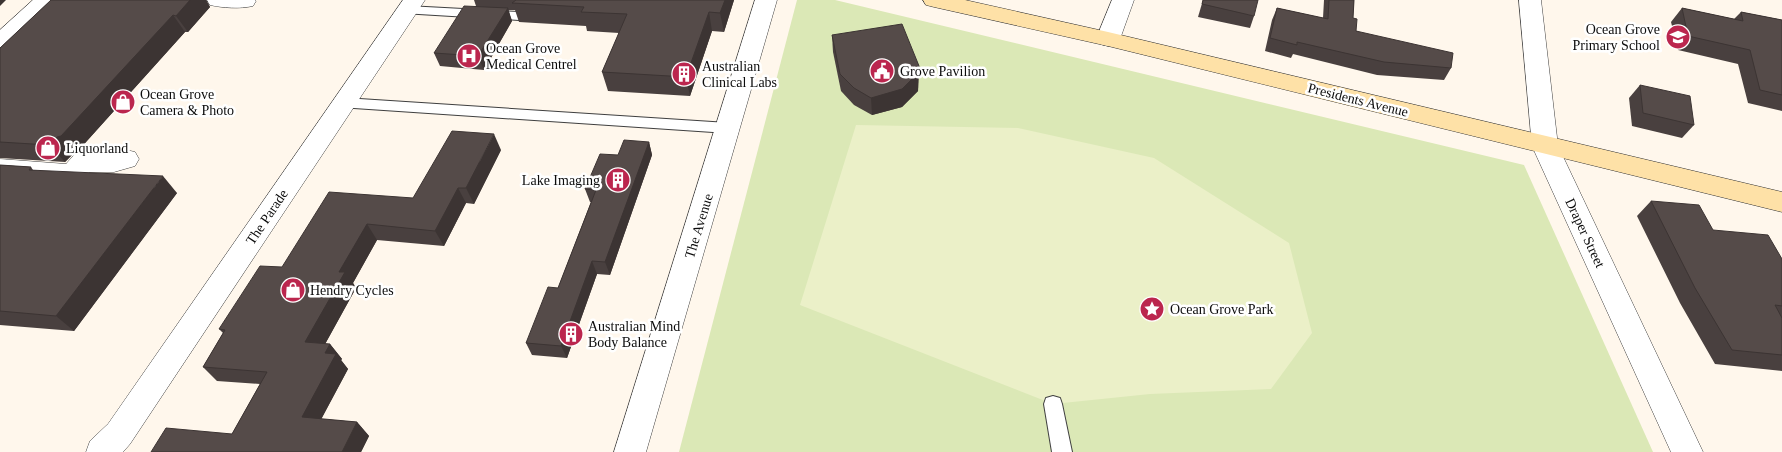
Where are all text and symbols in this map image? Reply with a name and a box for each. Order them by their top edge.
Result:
place label: Ocean Grove Primary School [1573,22,1660,53]
school or university icon: Ocean Grove Primary School [1665,24,1691,50]
place label: Ocean Grove Medical Centrel [486,41,577,72]
hospital icon: Ocean Grove Medical Centrel [456,43,482,69]
public building icon: Grove Pavilion [869,58,895,84]
place label: Australian Clinical Labs [702,59,777,90]
building icon: Australian Clinical Labs [671,61,697,87]
place label: Grove Pavilion [900,64,985,79]
street label: Presidents Avenue [1306,80,1410,120]
place label: Ocean Grove Camera & Photo [140,87,234,118]
shop icon: Ocean Grove Camera & Photo [110,89,136,115]
shop icon: Liquorland [35,135,61,161]
place label: Liquorland [66,141,128,156]
building icon: Lake Imaging [605,167,631,193]
place label: Lake Imaging [522,173,600,188]
street label: The Parade [243,187,291,247]
street label: The Avenue [682,192,716,260]
street label: Draper Street [1562,196,1608,270]
shop icon: Hendry Cycles [280,277,306,303]
place label: Hendry Cycles [310,283,394,298]
place icon: Ocean Grove Park [1139,296,1165,322]
place label: Ocean Grove Park [1170,302,1273,317]
place label: Australian Mind Body Balance [588,319,680,350]
building icon: Australian Mind Body Balance [558,321,584,347]

